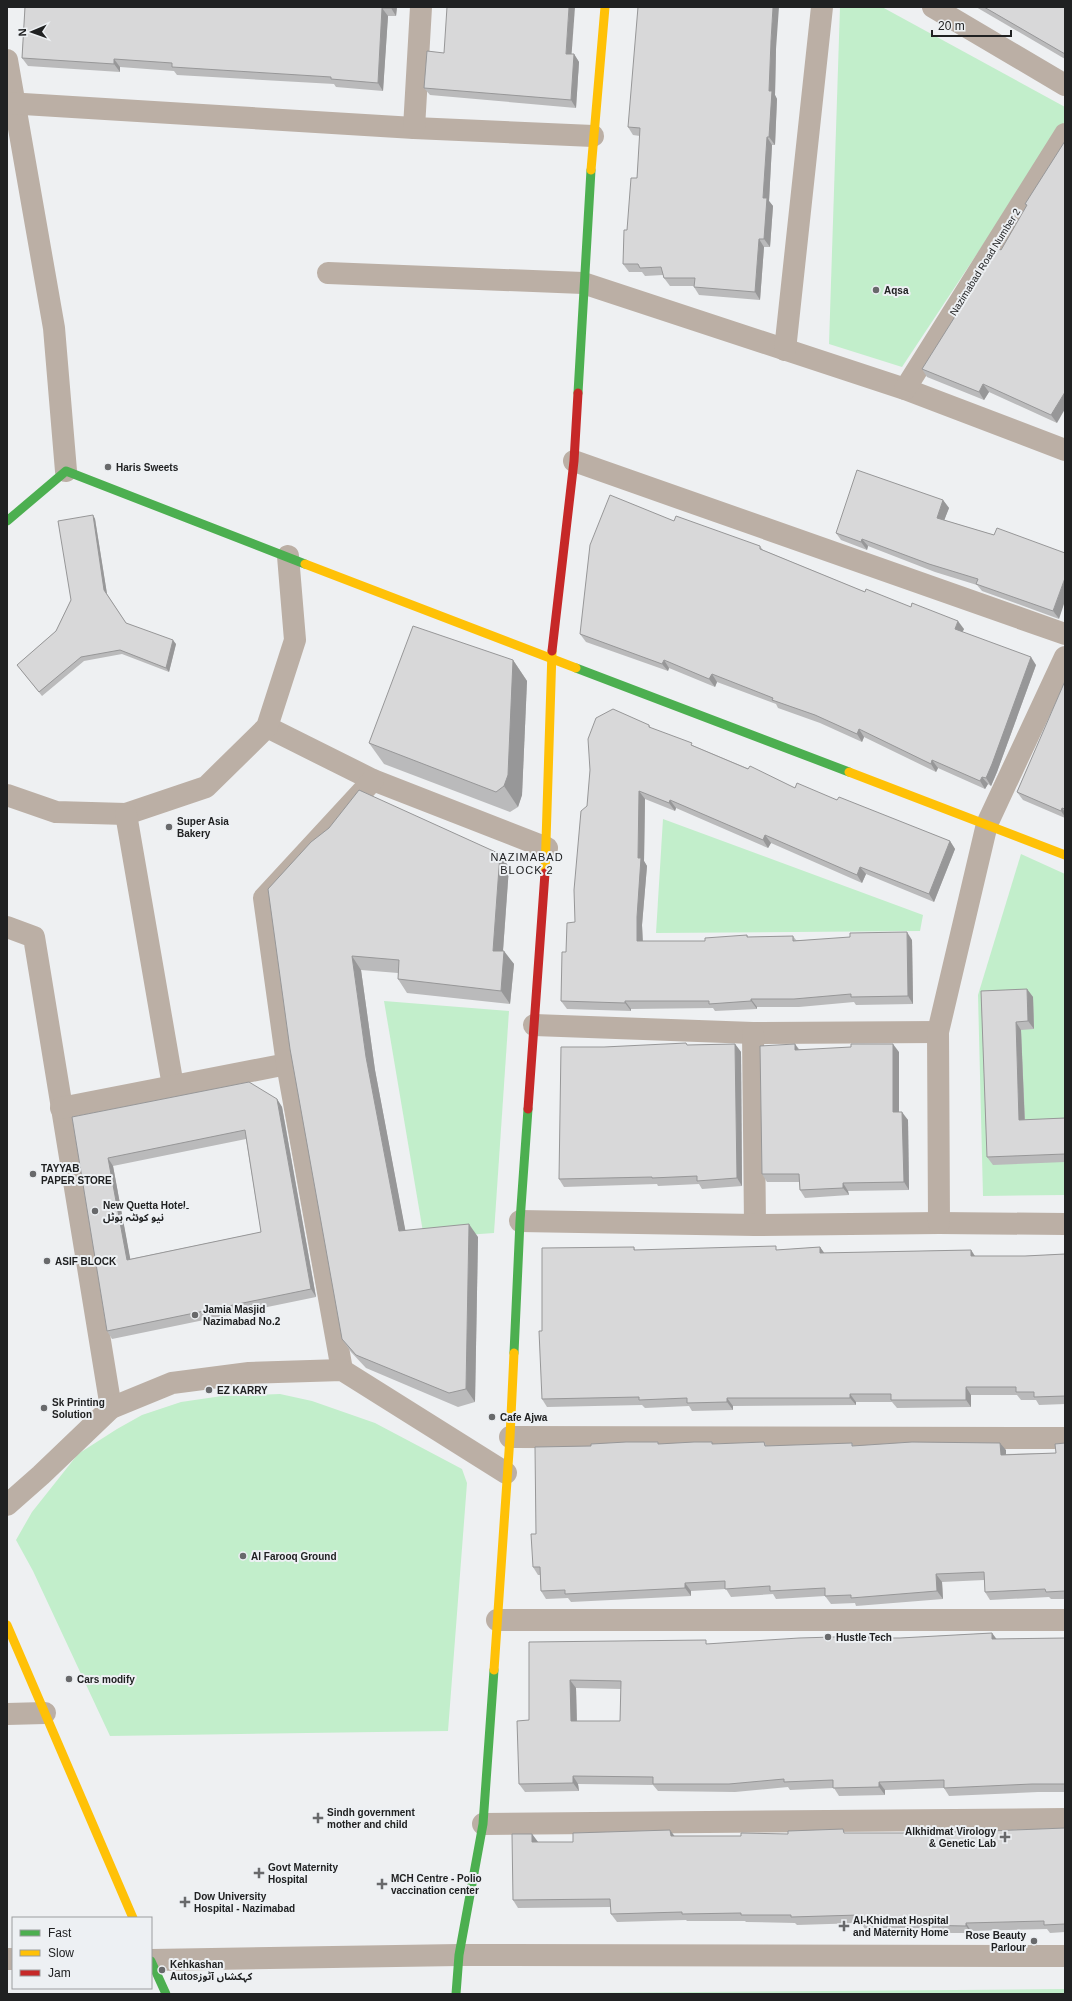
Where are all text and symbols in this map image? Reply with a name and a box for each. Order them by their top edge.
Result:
north arrow [12,12,52,52]
scale bar [932,12,1011,38]
text: 20 m [938,19,965,33]
text: N [16,28,28,37]
street label: Nazimabad Road Number 2 [947,206,1023,317]
marker: Aqsa [871,285,881,295]
place label: Aqsa [884,285,909,296]
marker: Haris Sweets [103,462,113,472]
place label: Haris Sweets [116,462,179,473]
place label: Super Asia Bakery [177,816,229,839]
marker: Super Asia Bakery [164,822,174,832]
district label: NAZIMABAD BLOCK 2 [490,851,564,876]
place label: TAYYAB PAPER STORE [41,1163,112,1186]
marker: TAYYAB PAPER STORE [28,1169,38,1179]
place label: New Quetta Hotel۔ نیو کوئٹہ ہوٹل [103,1200,190,1224]
marker: New Quetta Hotel۔ نیو کوئٹہ ہوٹل [90,1206,100,1216]
marker: ASIF BLOCK [42,1256,52,1266]
place label: ASIF BLOCK [55,1256,117,1267]
place label: Jamia Masjid Nazimabad No.2 [203,1304,281,1327]
marker: Jamia Masjid Nazimabad No.2 [190,1310,200,1320]
marker: EZ KARRY [204,1385,214,1395]
place label: EZ KARRY [217,1385,268,1396]
place label: Sk Printing Solution [52,1397,105,1420]
marker: Sk Printing Solution [39,1403,49,1413]
marker: Cafe Ajwa [487,1412,497,1422]
place label: Cafe Ajwa [500,1412,548,1423]
marker: Al Farooq Ground [238,1551,248,1561]
place label: Al Farooq Ground [251,1551,337,1562]
marker: Hustle Tech [823,1632,833,1642]
place label: Hustle Tech [836,1632,892,1643]
marker: Cars modify [64,1674,74,1684]
place label: Cars modify [77,1674,135,1685]
place label: Sindh government mother and child [327,1807,415,1830]
marker: Sindh government mother and child [312,1812,324,1824]
place label: Alkhidmat Virology & Genetic Lab [905,1826,996,1849]
marker: Alkhidmat Virology & Genetic Lab [999,1831,1011,1843]
place label: Govt Maternity Hospital [268,1862,338,1885]
marker: Govt Maternity Hospital [253,1867,265,1879]
place label: MCH Centre - Polio vaccination center [391,1873,482,1896]
marker: MCH Centre - Polio vaccination center [376,1878,388,1890]
place label: Dow University Hospital - Nazimabad [194,1891,295,1914]
marker: Dow University Hospital - Nazimabad [179,1896,191,1908]
place label: Al-Khidmat Hospital and Maternity Home [853,1915,949,1938]
legend [12,1917,152,1989]
marker: Al-Khidmat Hospital and Maternity Home [838,1920,850,1932]
text: Fast [48,1926,72,1940]
place label: Rose Beauty Parlour [965,1930,1026,1953]
marker: Rose Beauty Parlour [1029,1936,1039,1946]
text: Slow [48,1946,74,1960]
place label: Kehkashan Autosکہکشاں آٹوز [170,1959,253,1983]
marker: Kehkashan Autosکہکشاں آٹوز [157,1965,167,1975]
text: Jam [48,1966,71,1980]

